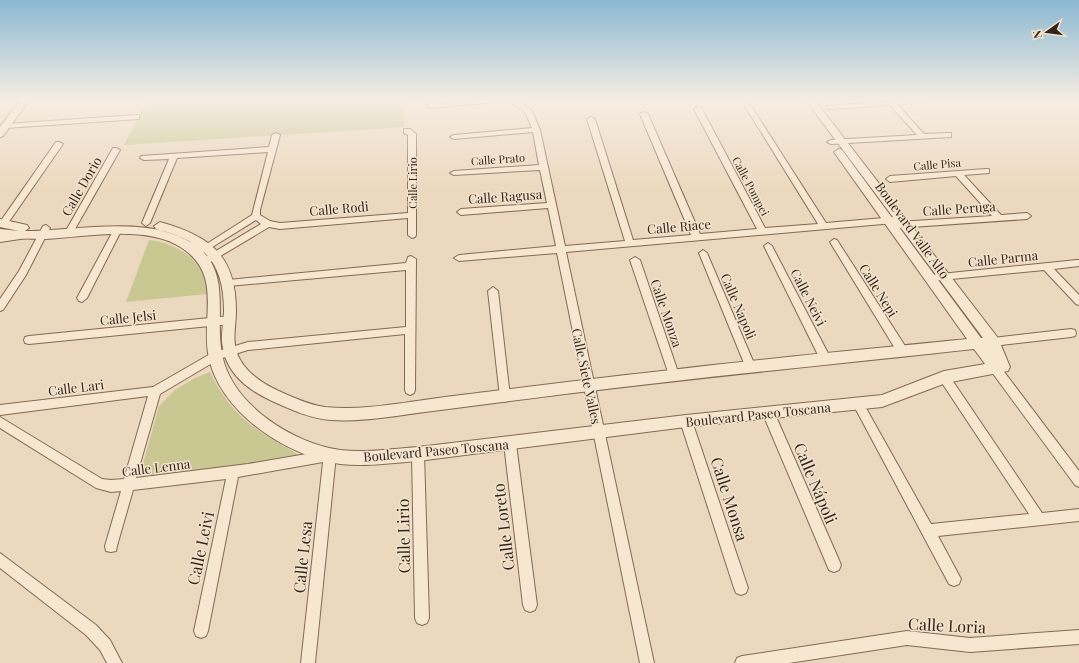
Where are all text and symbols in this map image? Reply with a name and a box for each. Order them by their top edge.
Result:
north arrow [1027,12,1067,52]
text: N [1029,29,1045,40]
street label: Calle Prato [470,150,526,168]
street label: Calle Dorio [57,153,105,219]
street label: Calle Pompei [729,154,773,218]
street label: Calle Pisa [913,154,962,174]
street label: Calle Lirio [405,157,420,209]
street label: Boulevard Valle Alto [872,178,954,282]
street label: Calle Ragusa [467,185,543,207]
street label: Calle Rodi [309,197,370,219]
street label: Calle Peruga [922,197,997,219]
street label: Calle Riace [646,215,712,237]
street label: Calle Parma [967,246,1039,270]
street label: Calle Nepi [856,260,902,320]
street label: Calle Neivi [787,265,831,329]
street label: Calle Napoli [718,270,761,342]
street label: Calle Monza [647,277,687,350]
street label: Calle Jelsi [99,306,157,328]
street label: Calle Siete Valles [569,327,605,426]
street label: Calle Lari [47,375,105,399]
street label: Boulevard Paseo Toscana [685,398,832,430]
street label: Boulevard Paseo Toscana [363,435,510,465]
street label: Calle Nápoli [790,439,843,527]
street label: Calle Lenna [121,454,192,480]
street label: Calle Monsa [707,454,753,544]
street label: Calle Loreto [487,482,519,572]
street label: Calle Lirio [392,498,414,574]
street label: Calle Leivi [182,509,218,587]
street label: Calle Lesa [288,520,316,594]
street label: Calle Loria [907,612,987,638]

